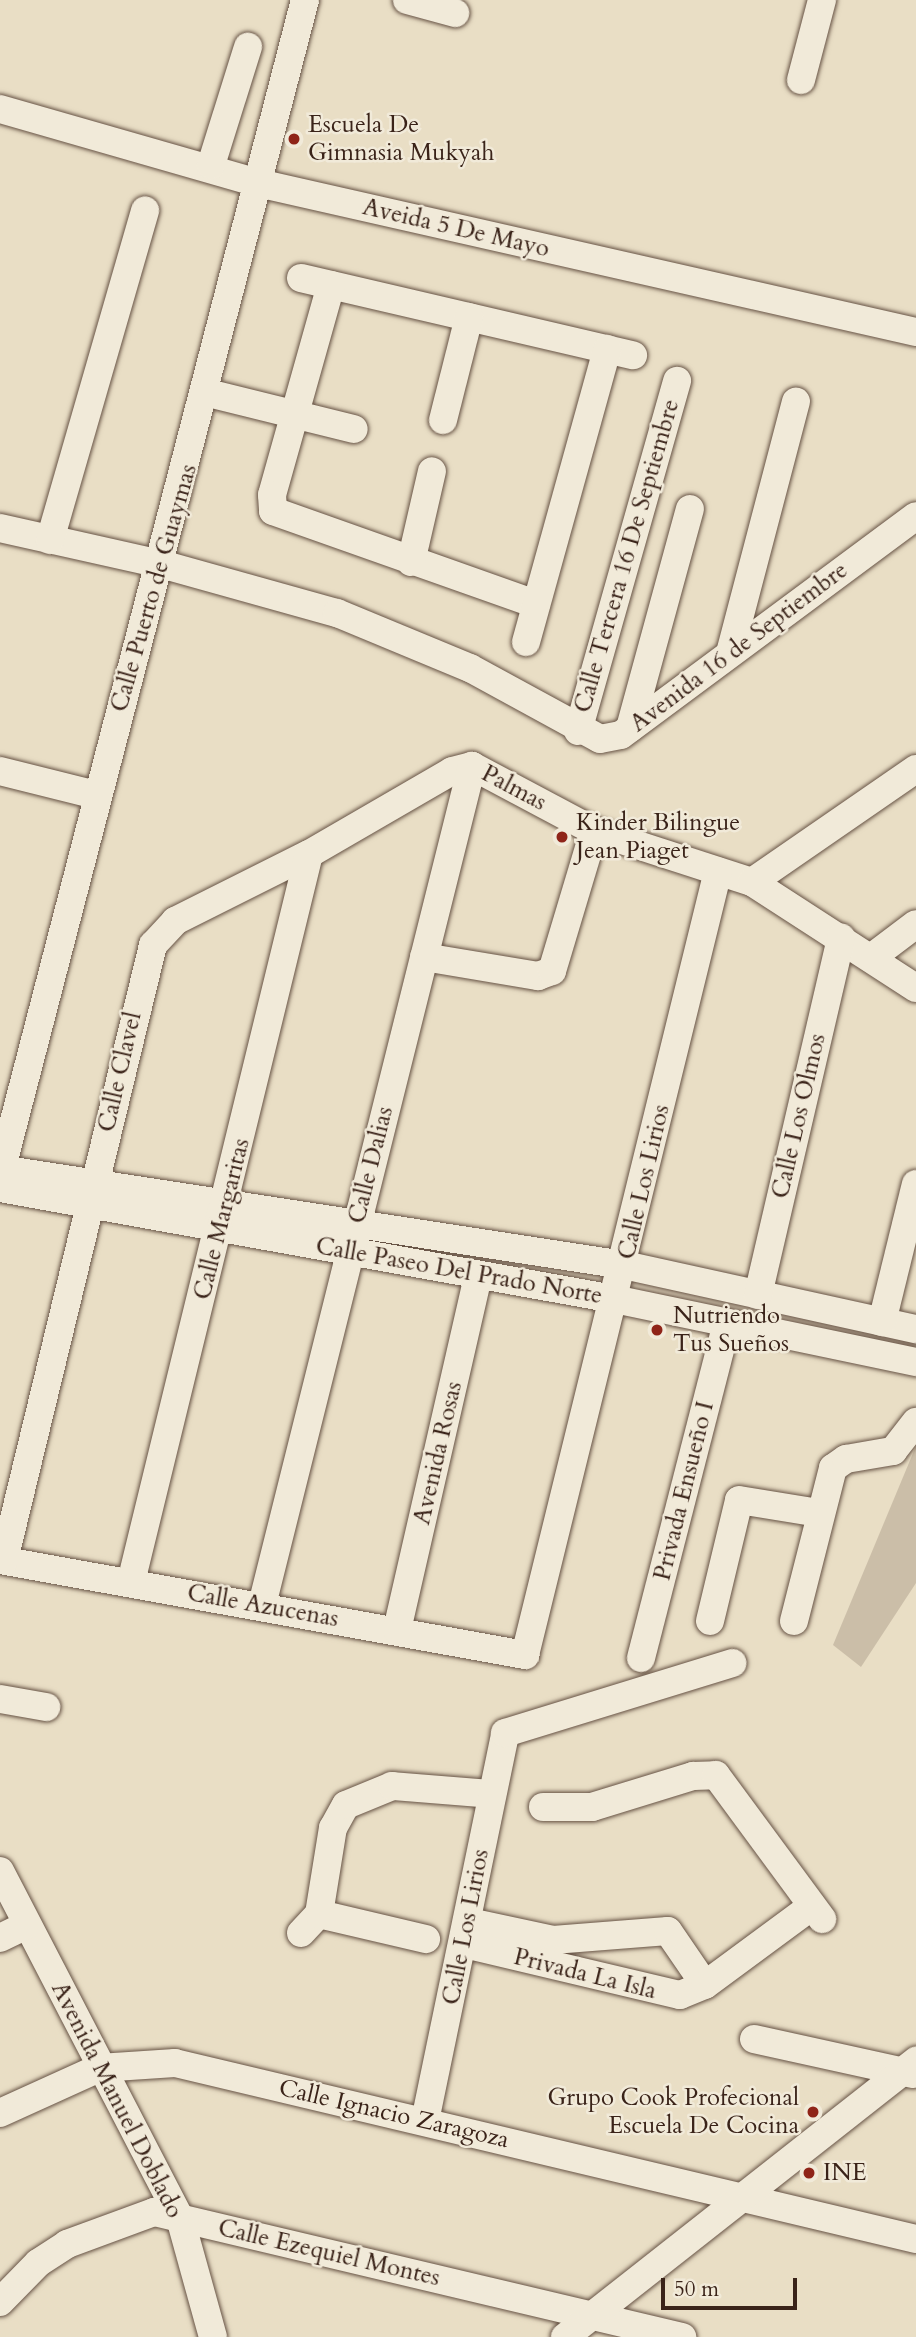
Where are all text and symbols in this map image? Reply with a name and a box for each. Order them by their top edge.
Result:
place label: Escuela De Gimnasia Mukyah [308,111,494,167]
marker: Escuela De Gimnasia Mukyah [286,131,302,147]
street label: Aveida 5 De Mayo [360,193,552,263]
street label: Calle Tercera 16 De Septiembre [568,396,686,716]
street label: Calle Puerto de Guaymas [105,461,203,715]
street label: Avenida 16 de Septiembre [625,556,853,738]
street label: Palmas [477,759,551,817]
place label: Kinder Bilingue Jean Piaget [576,809,740,865]
marker: Kinder Bilingue Jean Piaget [554,829,570,845]
street label: Calle Clavel [92,1009,148,1135]
street label: Calle Los Olmos [766,1031,832,1201]
street label: Calle Los Lirios [612,1102,676,1262]
street label: Calle Dalias [343,1104,399,1226]
street label: Calle Margaritas [188,1135,256,1303]
street label: Calle Paseo Del Prado Norte [314,1232,604,1310]
place label: Nutriendo Tus Sueños [673,1302,789,1358]
marker: Nutriendo Tus Sueños [647,1320,667,1340]
street label: Avenida Rosas [408,1379,468,1527]
street label: Privada Ensueño I [648,1398,720,1584]
street label: Calle Azucenas [185,1579,341,1633]
street label: Calle Los Lirios [437,1847,495,2007]
street label: Privada La Isla [511,1942,659,2006]
street label: Avenida Manuel Doblado [45,1977,189,2223]
street label: Calle Ignacio Zaragoza [276,2074,512,2154]
place label: Grupo Cook Profecional Escuela De Cocina [547,2084,799,2140]
marker: Grupo Cook Profecional Escuela De Cocina [805,2104,821,2120]
place label: INE [823,2159,866,2187]
marker: INE [801,2165,817,2181]
street label: Calle Ezequiel Montes [215,2213,443,2293]
scale bar [664,2264,800,2308]
text: 50 m [674,2275,719,2304]

